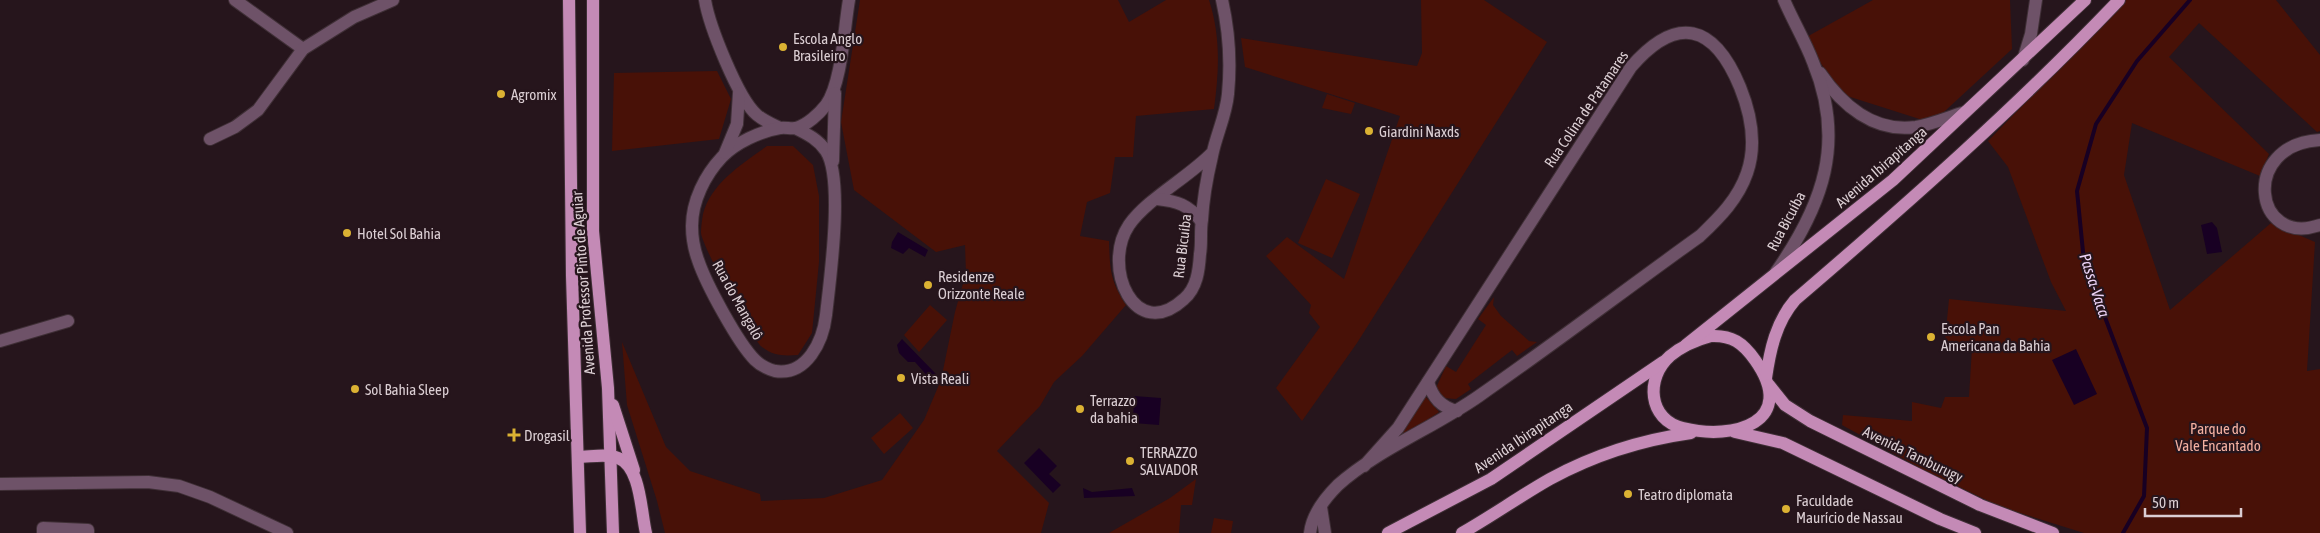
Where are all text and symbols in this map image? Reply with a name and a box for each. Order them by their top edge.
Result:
place label: Escola Anglo Brasileiro [793,30,862,64]
marker: Escola Anglo Brasileiro [777,41,789,53]
street label: Rua Colina de Patamares [1541,47,1631,171]
place label: Agromix [511,86,557,103]
marker: Agromix [495,88,507,100]
place label: Giardini Naxds [1379,123,1459,140]
street label: Avenida Ibirapitanga [1832,123,1930,211]
marker: Giardini Naxds [1363,125,1375,137]
street label: Rua Bicuíba [1763,188,1809,254]
street label: Avenida Professor Pinto de Aguiar [568,190,598,375]
street label: Rua Bicuíba [1170,213,1194,279]
place label: Hotel Sol Bahia [357,225,441,242]
marker: Hotel Sol Bahia [341,227,353,239]
water label: Passa-Vaca [2076,251,2114,320]
street label: Rua do Mangalô [709,257,767,343]
place label: Residenze Orizzonte Reale [938,268,1025,302]
marker: Residenze Orizzonte Reale [922,279,934,291]
place label: Escola Pan Americana da Bahia [1941,320,2051,354]
marker: Escola Pan Americana da Bahia [1925,331,1937,343]
place label: Vista Reali [911,370,969,387]
marker: Vista Reali [895,372,907,384]
place label: Sol Bahia Sleep [365,381,449,398]
marker: Sol Bahia Sleep [349,383,361,395]
place label: Terrazzo da bahia [1090,392,1138,426]
street label: Avenida Ibirapitanga [1471,398,1575,476]
marker: Terrazzo da bahia [1074,403,1086,415]
park label: Parque do Vale Encantado [2175,420,2261,454]
street label: Avenida Tamburugy [1860,422,1966,486]
place label: Drogasil [524,427,570,444]
marker: Drogasil [508,429,520,441]
place label: TERRAZZO SALVADOR [1140,444,1198,478]
marker: TERRAZZO SALVADOR [1124,455,1136,467]
place label: Teatro diplomata [1638,486,1733,503]
scale bar [2145,486,2241,518]
marker: Teatro diplomata [1622,488,1634,500]
place label: Faculdade Maurício de Nassau [1796,492,1903,526]
text: 50 m [2152,494,2179,511]
marker: Faculdade Maurício de Nassau [1780,503,1792,515]

